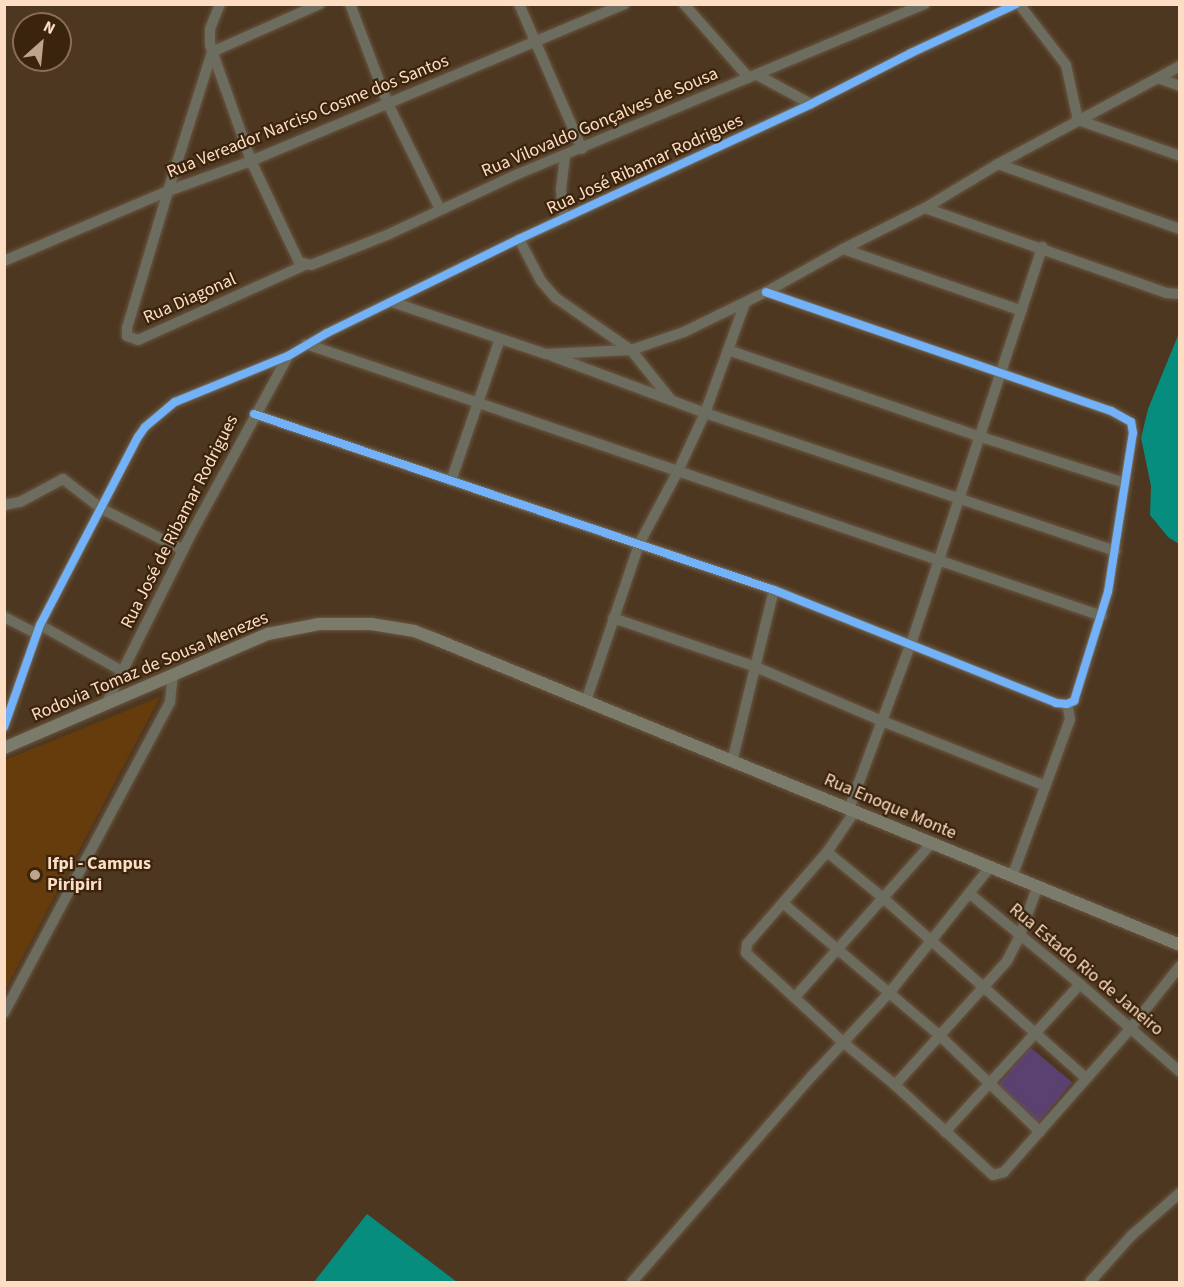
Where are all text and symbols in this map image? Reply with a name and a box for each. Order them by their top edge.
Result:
north arrow [12,12,72,72]
text: N [40,16,59,40]
street label: Rua Vereador Narciso Cosme dos Santos [164,50,452,184]
street label: Rua Vilovaldo Gonçalves de Sousa [478,63,722,183]
street label: Rua José Ribamar Rodrigues [543,110,747,220]
street label: Rua Diagonal [140,269,240,329]
street label: Rua José de Ribamar Rodrigues [117,412,243,632]
street label: Rodovia Tomaz de Sousa Menezes [28,607,272,727]
street label: Rua Enoque Monte [821,769,959,845]
place label: Ifpi - Campus Piripiri [47,854,151,896]
marker: Ifpi - Campus Piripiri [28,868,42,882]
street label: Rua Estado Rio de Janeiro [1004,899,1168,1041]

